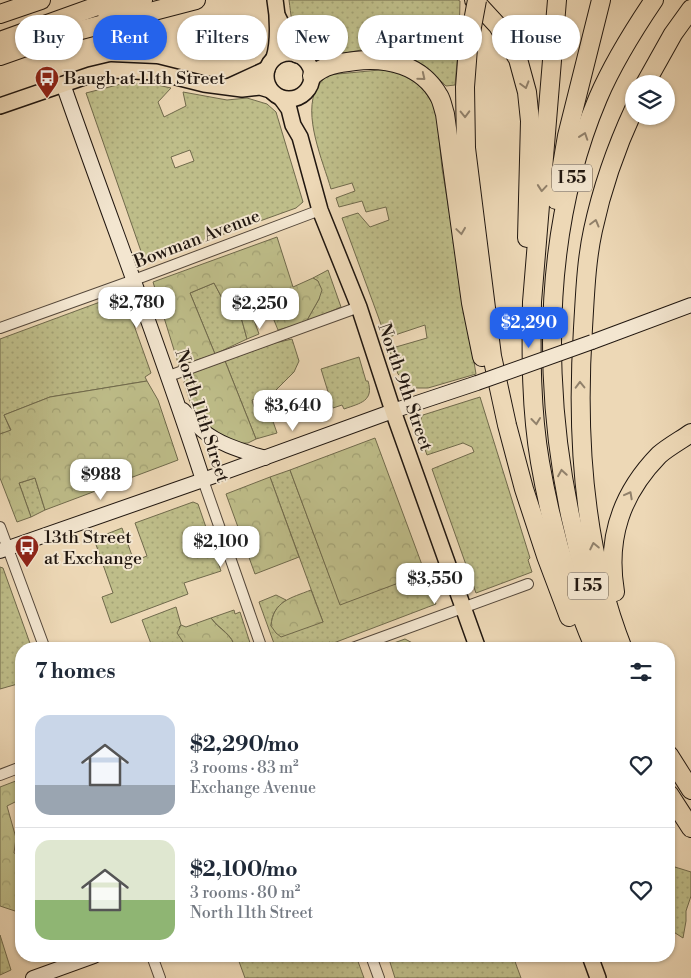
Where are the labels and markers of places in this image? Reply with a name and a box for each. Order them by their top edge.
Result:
bus stop icon: Baugh at 11th Street [34,65,60,99]
place label: Baugh at 11th Street [63,67,226,90]
pin: $2,780 [96,286,178,329]
pin: $2,250 [219,288,301,330]
pin: $2,290 [488,306,570,349]
pin: $3,640 [252,390,334,432]
pin: $988 [71,458,131,501]
place label: 13th Street at Exchange [44,526,142,570]
pin: $2,100 [180,526,262,568]
bus stop icon: 13th Street at Exchange [14,534,40,568]
pin: $3,550 [394,562,476,605]

